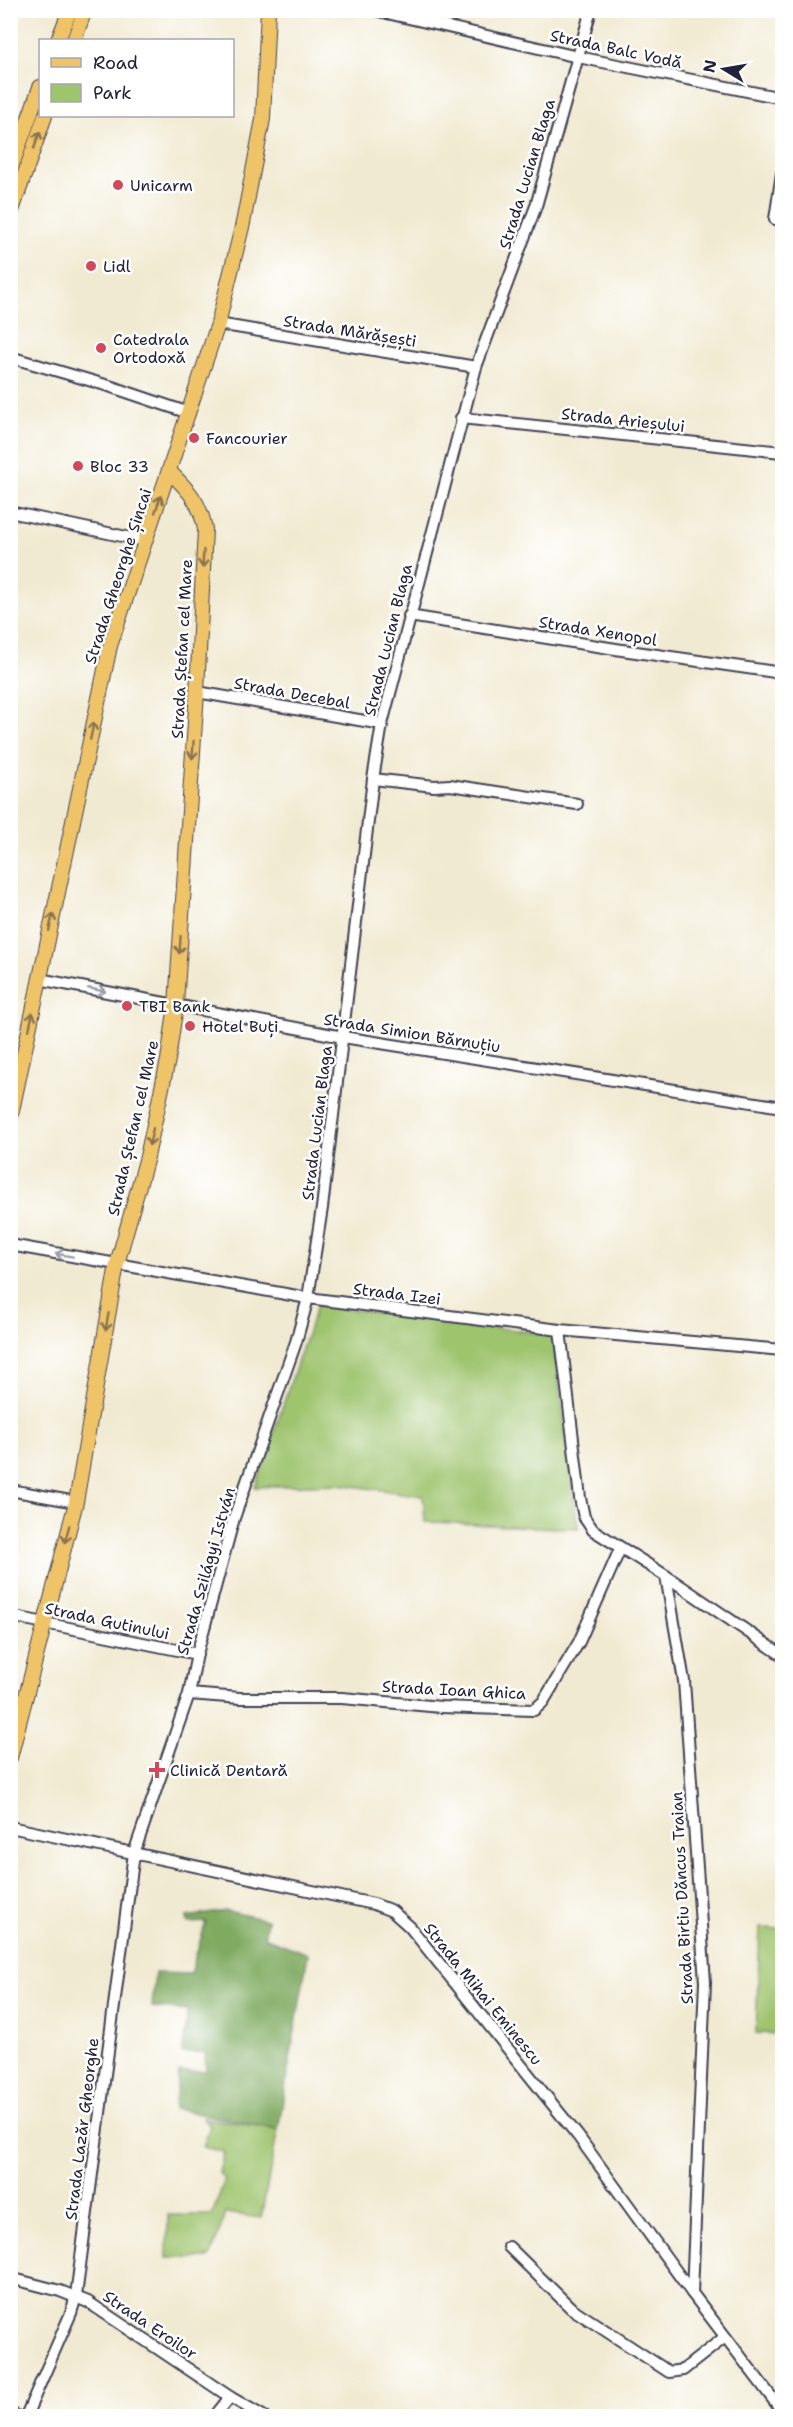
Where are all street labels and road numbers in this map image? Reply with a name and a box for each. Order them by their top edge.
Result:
street label: Strada Balc Vodă [548,25,684,73]
street label: Strada Lucian Blaga [494,96,560,252]
street label: Strada Mărășești [282,310,418,353]
street label: Strada Arieșului [560,403,686,438]
street label: Strada Gheorghe Șincai [80,485,157,667]
street label: Strada Ștefan cel Mare [167,559,198,739]
street label: Strada Lucian Blaga [359,562,417,718]
street label: Strada Xenopol [537,611,659,651]
street label: Strada Decebal [232,672,352,714]
street label: Strada Simion Bărnuțiu [322,1009,502,1058]
street label: Strada Ștefan cel Mare [103,1038,164,1218]
street label: Strada Lucian Blaga [297,1044,337,1202]
street label: Strada Izei [352,1278,442,1310]
street label: Strada Szilágyi István [172,1484,240,1657]
street label: Strada Gutinului [43,1598,171,1644]
street label: Strada Ioan Ghica [381,1676,527,1704]
street label: Strada Birtiu Dăncus Traian [666,1791,698,2005]
street label: Strada Mihai Eminescu [419,1918,547,2070]
street label: Strada Lazăr Gheorghe [60,2037,104,2221]
street label: Strada Eroilor [99,2286,201,2364]

